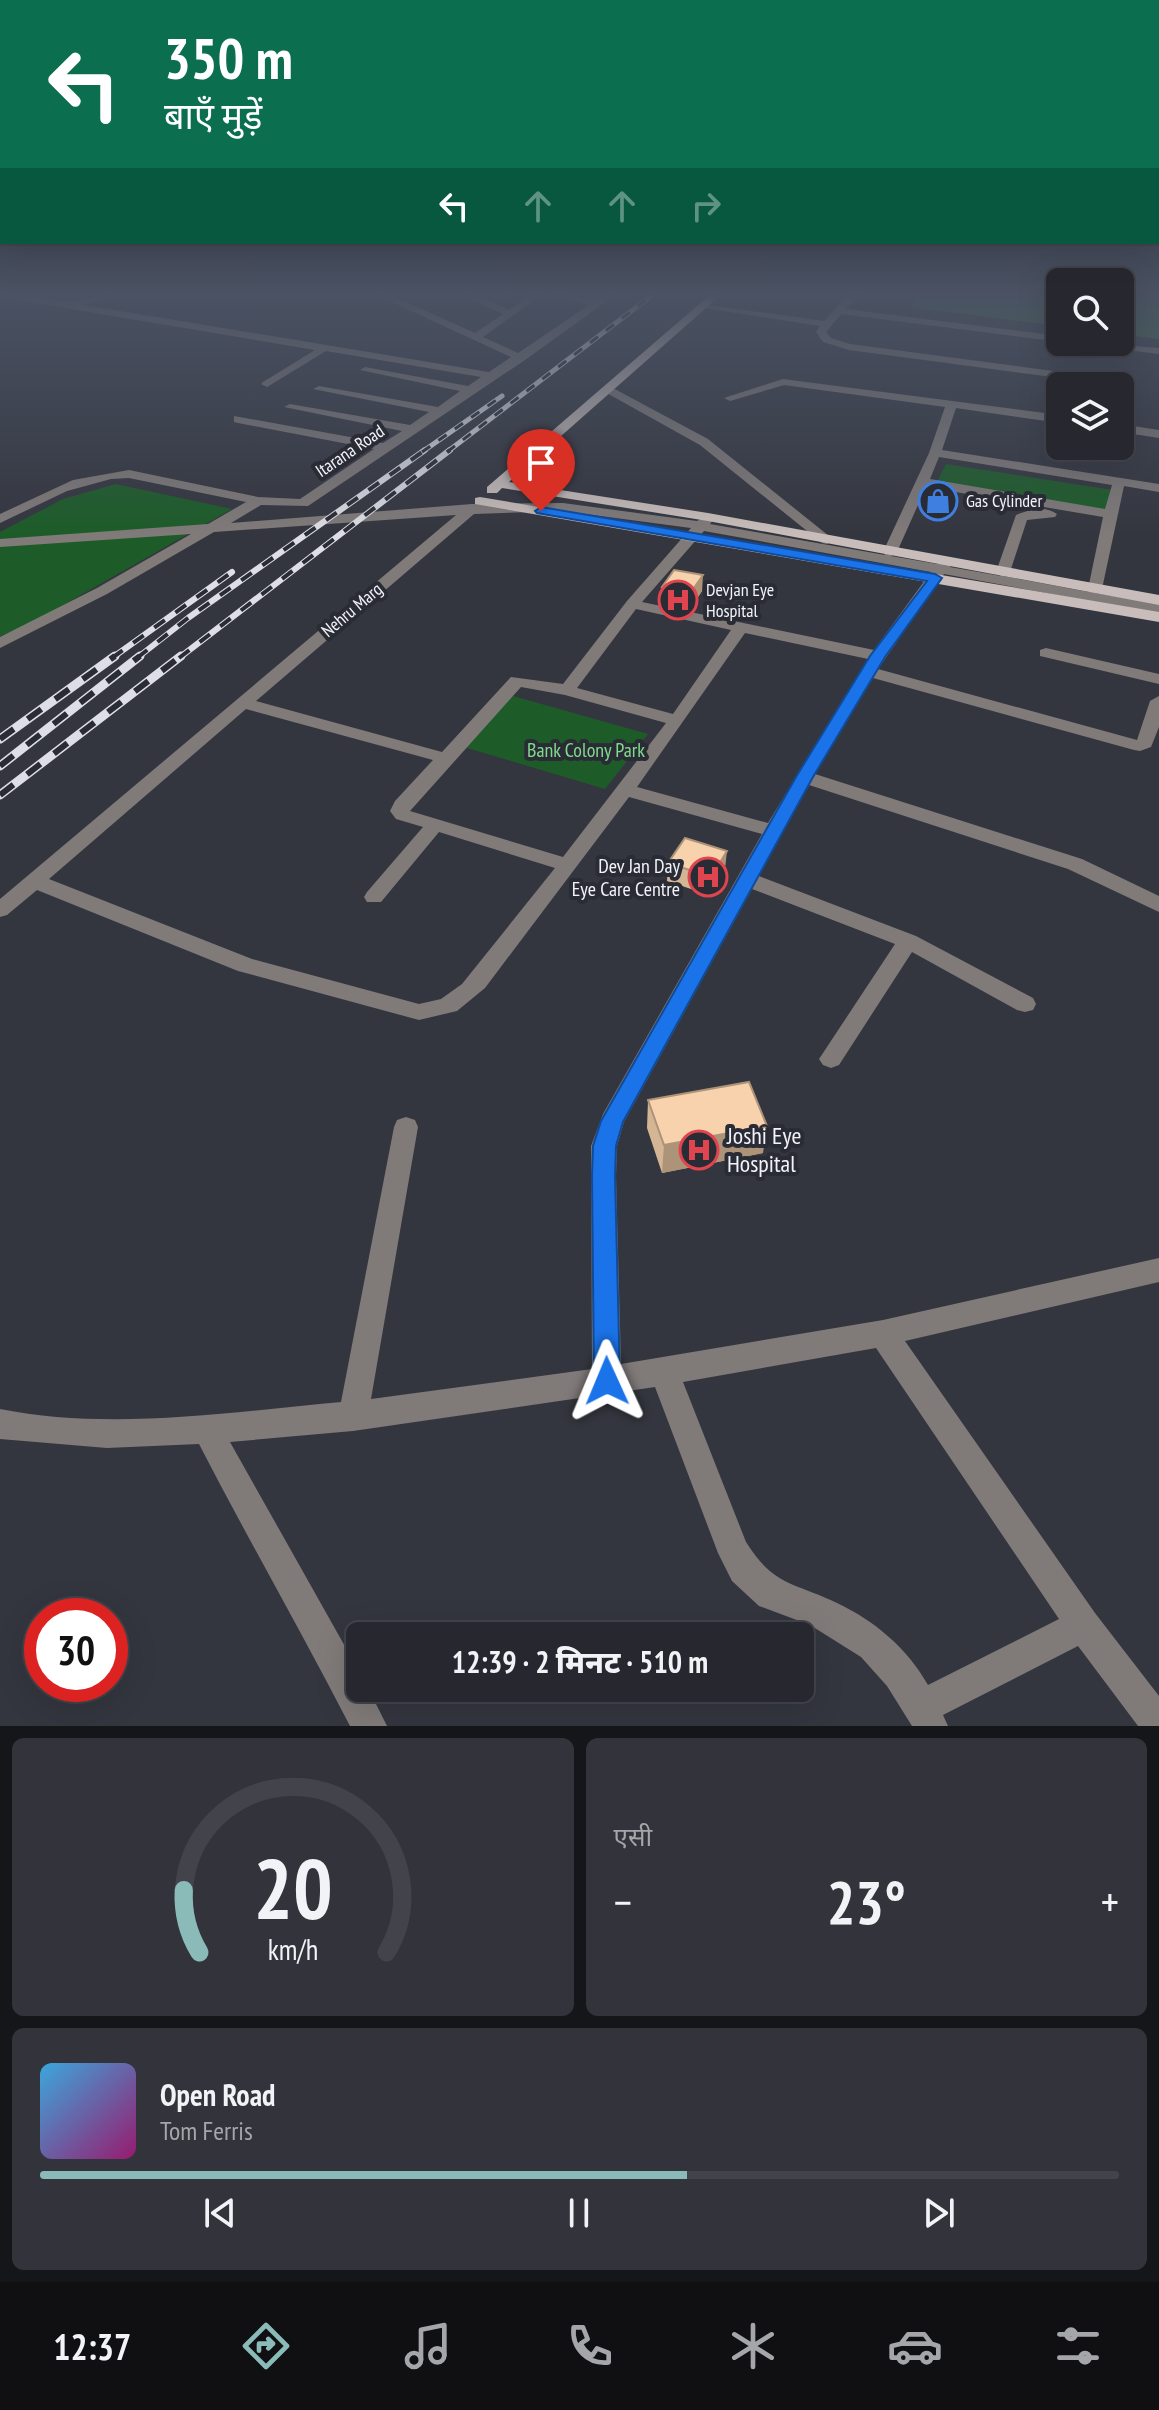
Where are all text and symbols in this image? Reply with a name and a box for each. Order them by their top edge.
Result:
text: 350 m [164,22,293,94]
icon: left [32,32,136,136]
text: बाएँ मुड़ें [164,92,262,139]
icon: left [432,184,476,228]
icon: ahead [516,184,560,228]
icon: ahead [600,184,644,228]
icon: right [684,184,728,228]
map controls [1046,268,1134,460]
button: search [1046,268,1134,356]
button: layers [1046,372,1134,460]
street label: Itarana Road [311,419,389,482]
pin [507,429,575,511]
icon: arrive [519,441,563,485]
shop icon: Gas Cylinder [917,480,959,522]
place label: Gas Cylinder [966,489,1043,512]
street label: Nehru Marg [316,577,387,642]
place label: Devjan Eye Hospital [706,578,774,622]
hospital icon: Devjan Eye Hospital [657,579,699,621]
park label: Bank Colony Park [527,737,645,763]
place label: Dev Jan Day Eye Care Centre [572,853,680,902]
hospital icon: Dev Jan Day Eye Care Centre [687,856,729,898]
place label: Joshi Eye Hospital [726,1120,801,1179]
hospital icon: Joshi Eye Hospital [678,1129,720,1171]
position arrow [565,1339,649,1423]
speed limit sign: 30 [24,1598,128,1702]
text: 12:39 · 2 मिनट · 510 m [452,1642,708,1681]
text: एसी [614,1820,652,1853]
text: 20 [253,1834,333,1942]
text: 23° [827,1863,906,1941]
text: − [614,1873,632,1930]
text: + [1101,1873,1119,1930]
text: km/h [267,1931,318,1968]
text: Open Road [160,2075,275,2114]
text: Tom Ferris [160,2114,253,2147]
icon: previous [198,2191,242,2235]
icon: pause [557,2191,601,2235]
icon: next [917,2191,961,2235]
icon: directions [238,2318,294,2374]
icon: music [400,2318,456,2374]
icon: phone [562,2318,618,2374]
icon: climate [725,2318,781,2374]
icon: car [887,2318,943,2374]
icon: filters [1050,2318,1106,2374]
text: 12:37 [53,2323,131,2370]

